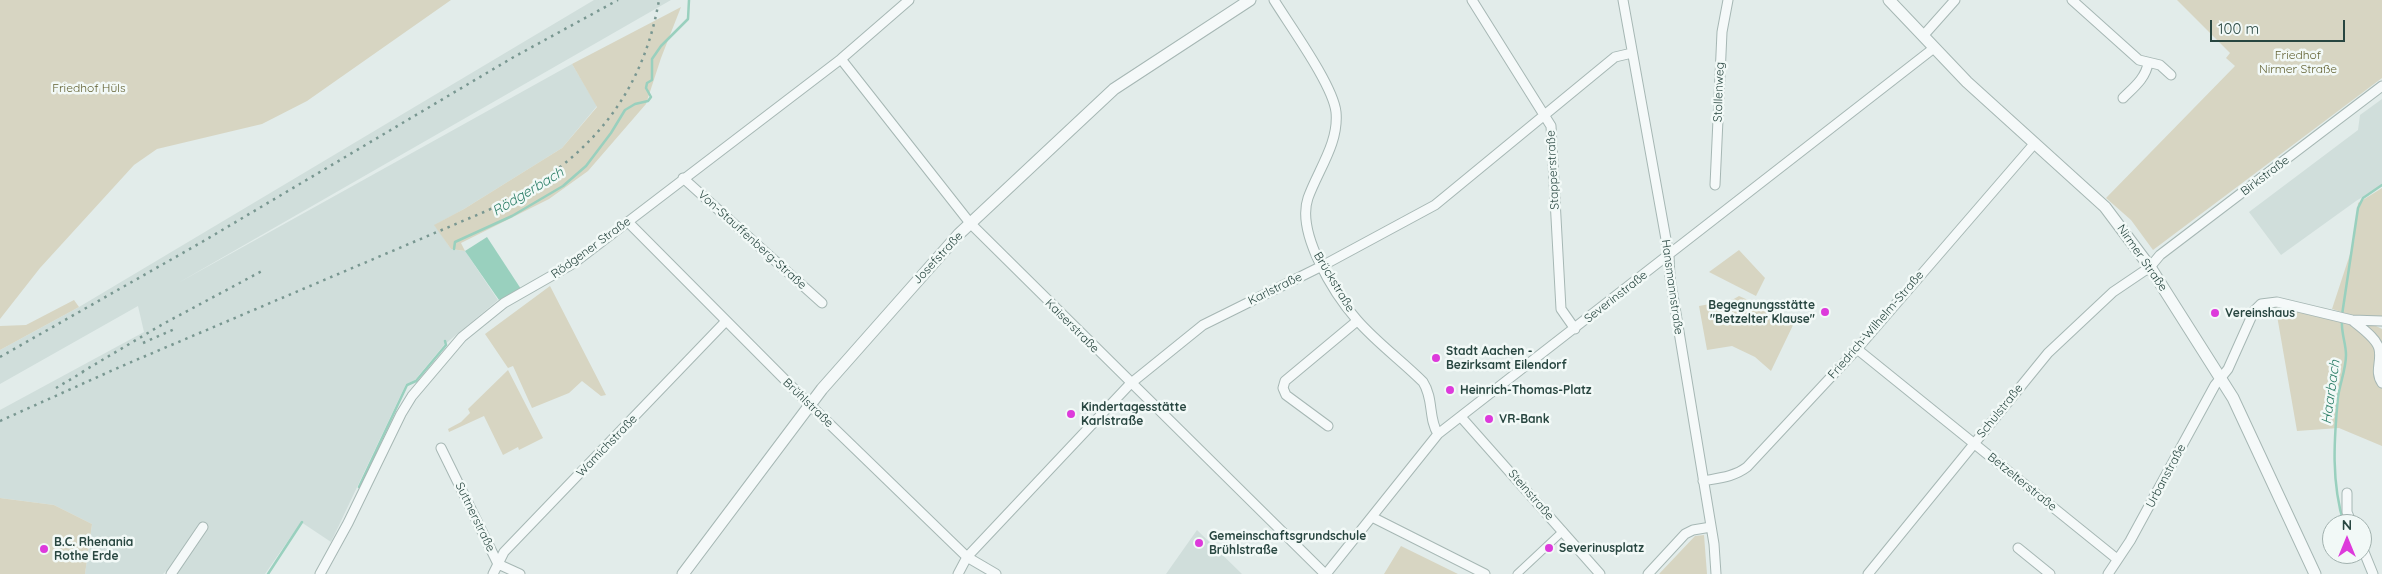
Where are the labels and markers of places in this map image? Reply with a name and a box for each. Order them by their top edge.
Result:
place label: Begegnungsstätte "Betzelter Klause" [1708,298,1815,326]
marker: Begegnungsstätte "Betzelter Klause" [1819,306,1831,318]
place label: Vereinshaus [2225,306,2295,320]
marker: Vereinshaus [2209,307,2221,319]
place label: Stadt Aachen - Bezirksamt Eilendorf [1446,344,1567,372]
marker: Stadt Aachen - Bezirksamt Eilendorf [1430,352,1442,364]
place label: Heinrich-Thomas-Platz [1460,383,1592,397]
marker: Heinrich-Thomas-Platz [1444,384,1456,396]
place label: Kindertagesstätte Karlstraße [1081,400,1186,428]
marker: Kindertagesstätte Karlstraße [1065,408,1077,420]
place label: VR-Bank [1499,412,1550,426]
marker: VR-Bank [1483,413,1495,425]
place label: Gemeinschaftsgrundschule Brühlstraße [1209,529,1366,557]
place label: B.C. Rhenania Rothe Erde [54,535,133,563]
marker: Gemeinschaftsgrundschule Brühlstraße [1193,537,1205,549]
place label: Severinusplatz [1559,541,1644,555]
marker: Severinusplatz [1543,542,1555,554]
marker: B.C. Rhenania Rothe Erde [38,543,50,555]

